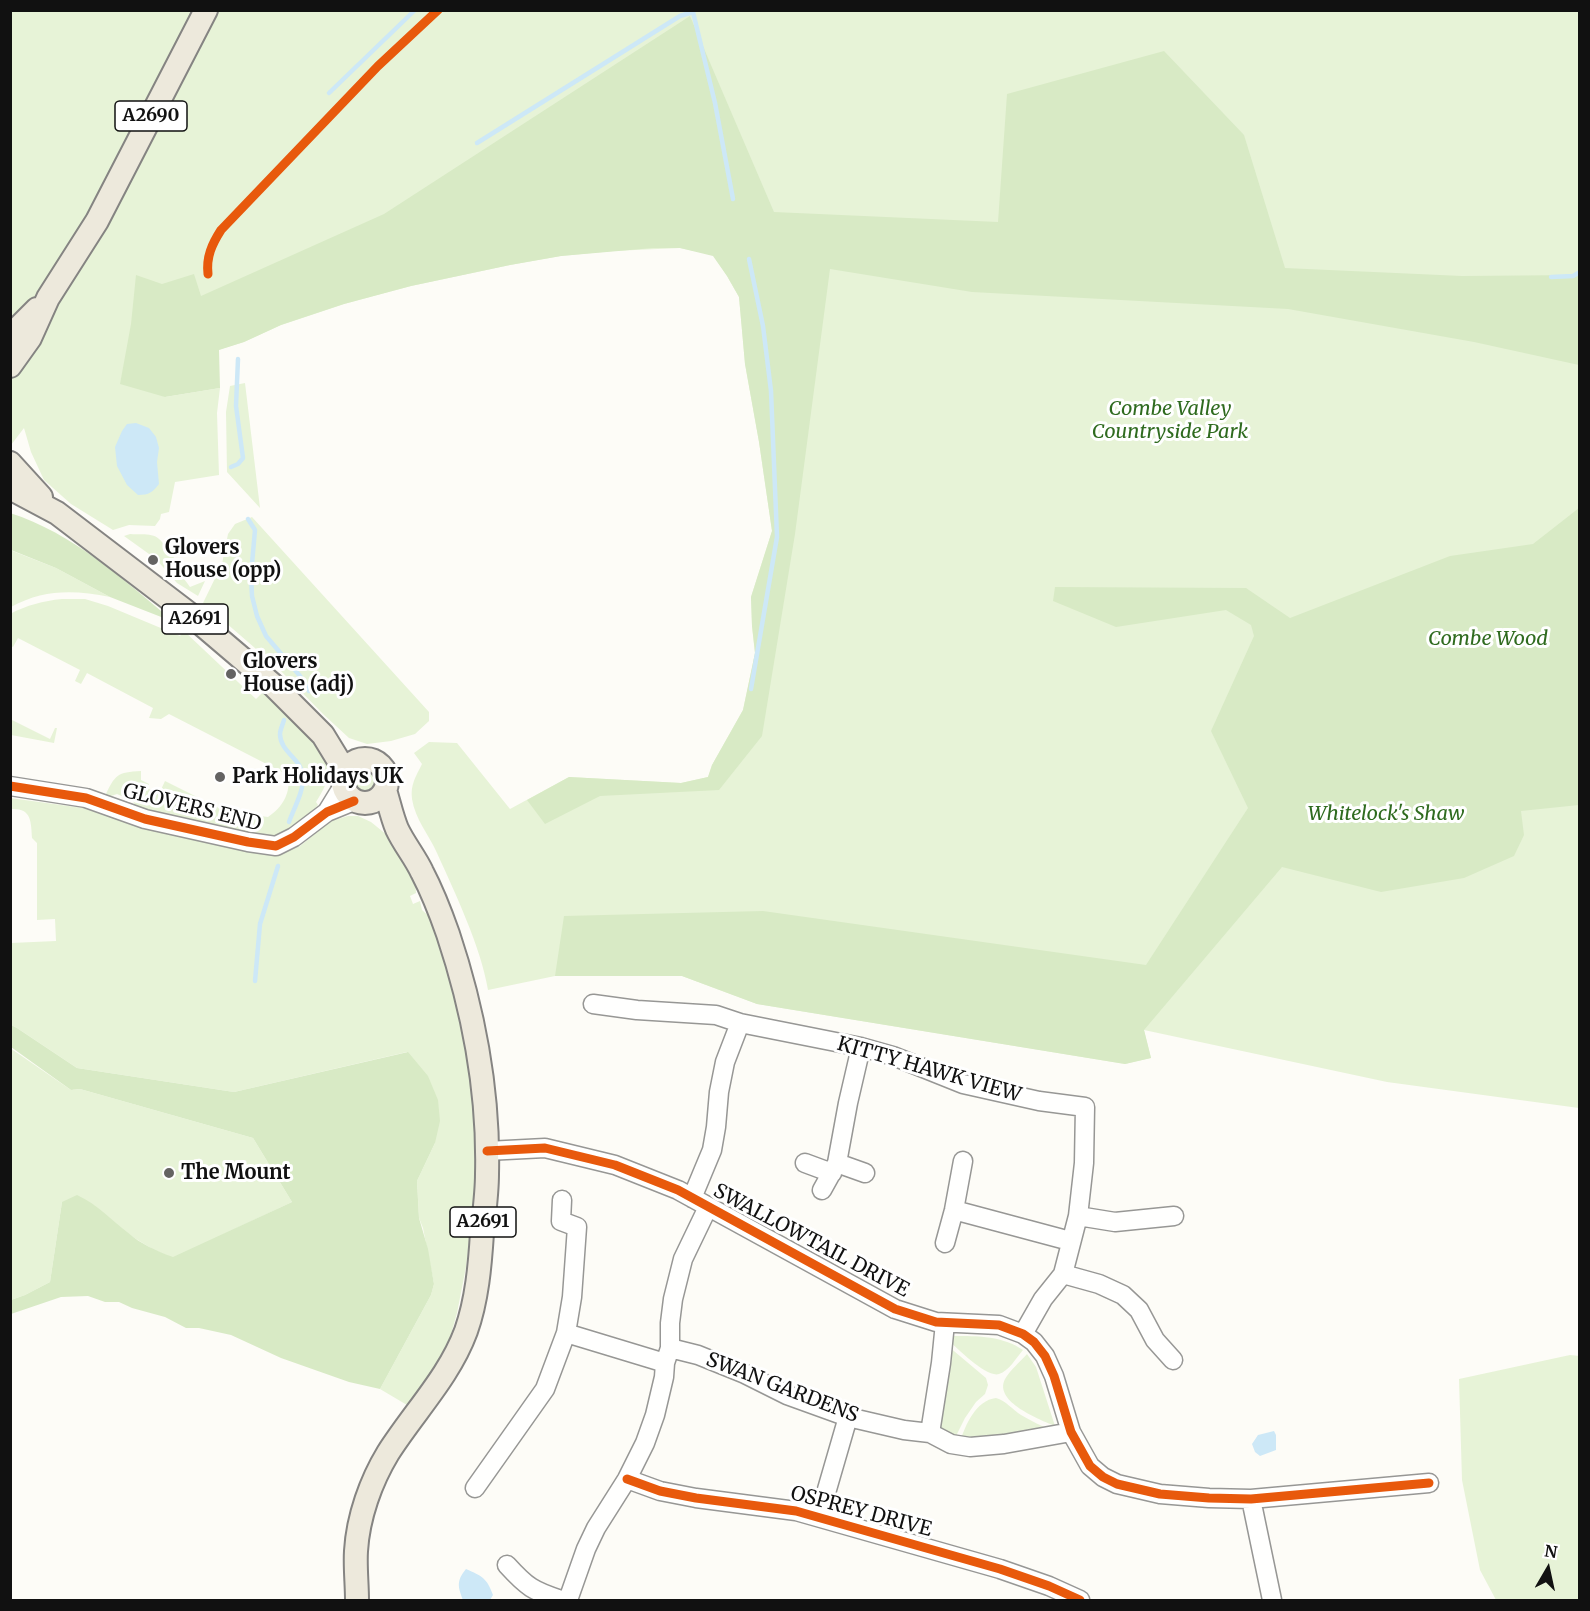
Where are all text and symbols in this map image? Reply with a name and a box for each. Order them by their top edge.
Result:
road number: A2690 [115,101,187,131]
park label: Combe Valley Countryside Park [1092,397,1248,444]
place label: Glovers House (opp) [165,536,281,583]
marker: Glovers House (opp) [146,553,160,567]
road number: A2691 [162,604,228,634]
park label: Combe Wood [1428,627,1548,651]
place label: Glovers House (adj) [243,650,354,697]
marker: Glovers House (adj) [224,667,238,681]
place label: Park Holidays UK [232,765,404,789]
marker: Park Holidays UK [213,770,227,784]
street label: GLOVERS END [120,779,264,837]
park label: Whitelock's Shaw [1308,802,1464,826]
street label: KITTY HAWK VIEW [834,1032,1024,1108]
place label: The Mount [181,1161,291,1185]
marker: The Mount [162,1166,176,1180]
street label: SWALLOWTAIL DRIVE [709,1179,913,1303]
road number: A2691 [450,1207,516,1237]
street label: SWAN GARDENS [702,1348,862,1428]
street label: OSPREY DRIVE [788,1482,934,1542]
north arrow [1518,1539,1578,1599]
text: N [1543,1540,1559,1562]

